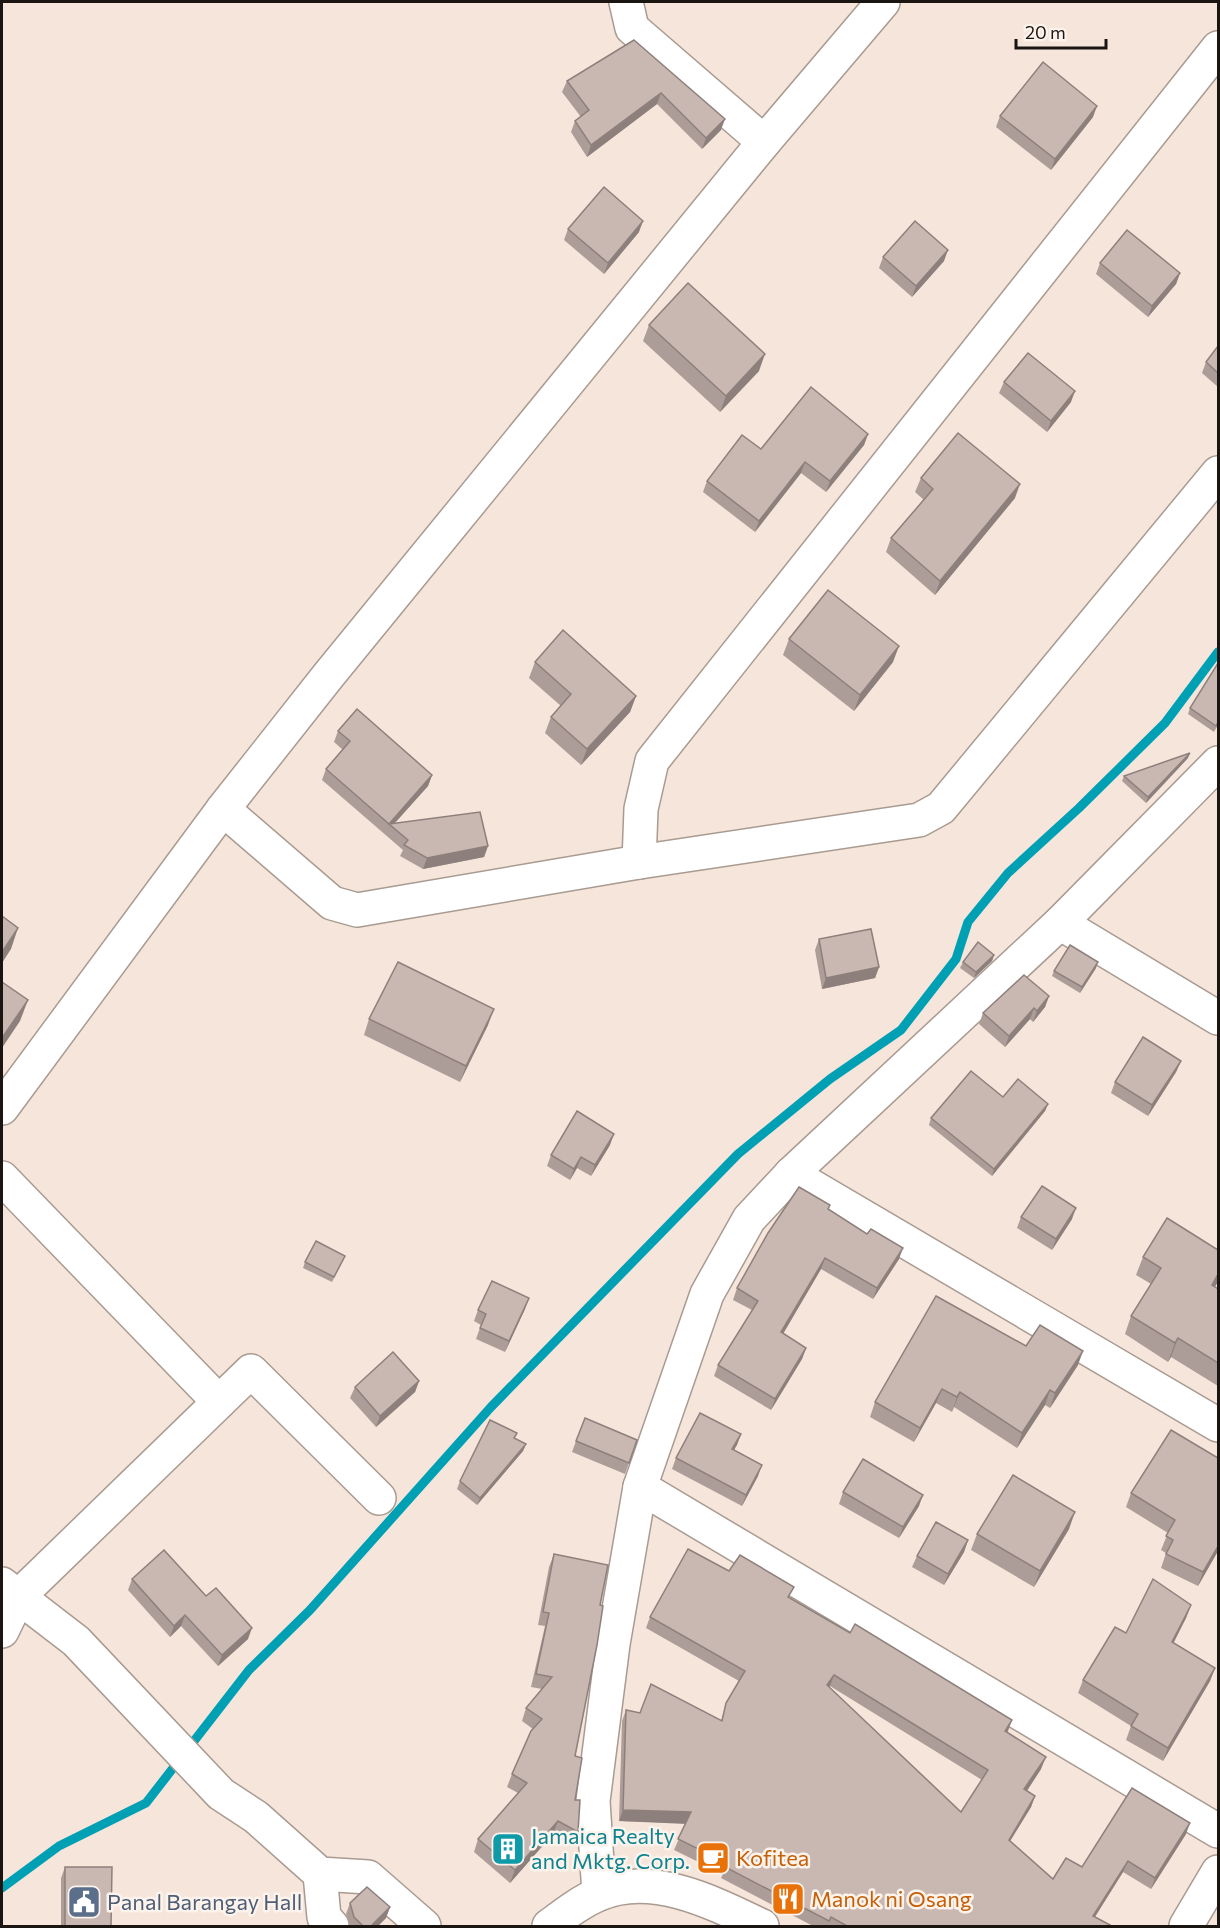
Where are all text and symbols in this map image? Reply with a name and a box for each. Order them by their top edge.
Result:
scale bar [1016,12,1106,50]
text: 20 m [1025,21,1066,43]
place label: Jamaica Realty and Mktg. Corp. [531,1822,690,1874]
building icon: Jamaica Realty and Mktg. Corp. [490,1831,526,1867]
cafe icon: Kofitea [695,1840,731,1876]
place label: Kofitea [736,1844,809,1871]
restaurant icon: Manok ni Osang [770,1881,806,1917]
public building icon: Panal Barangay Hall [66,1884,102,1920]
place label: Manok ni Osang [811,1885,972,1912]
place label: Panal Barangay Hall [107,1888,302,1915]

